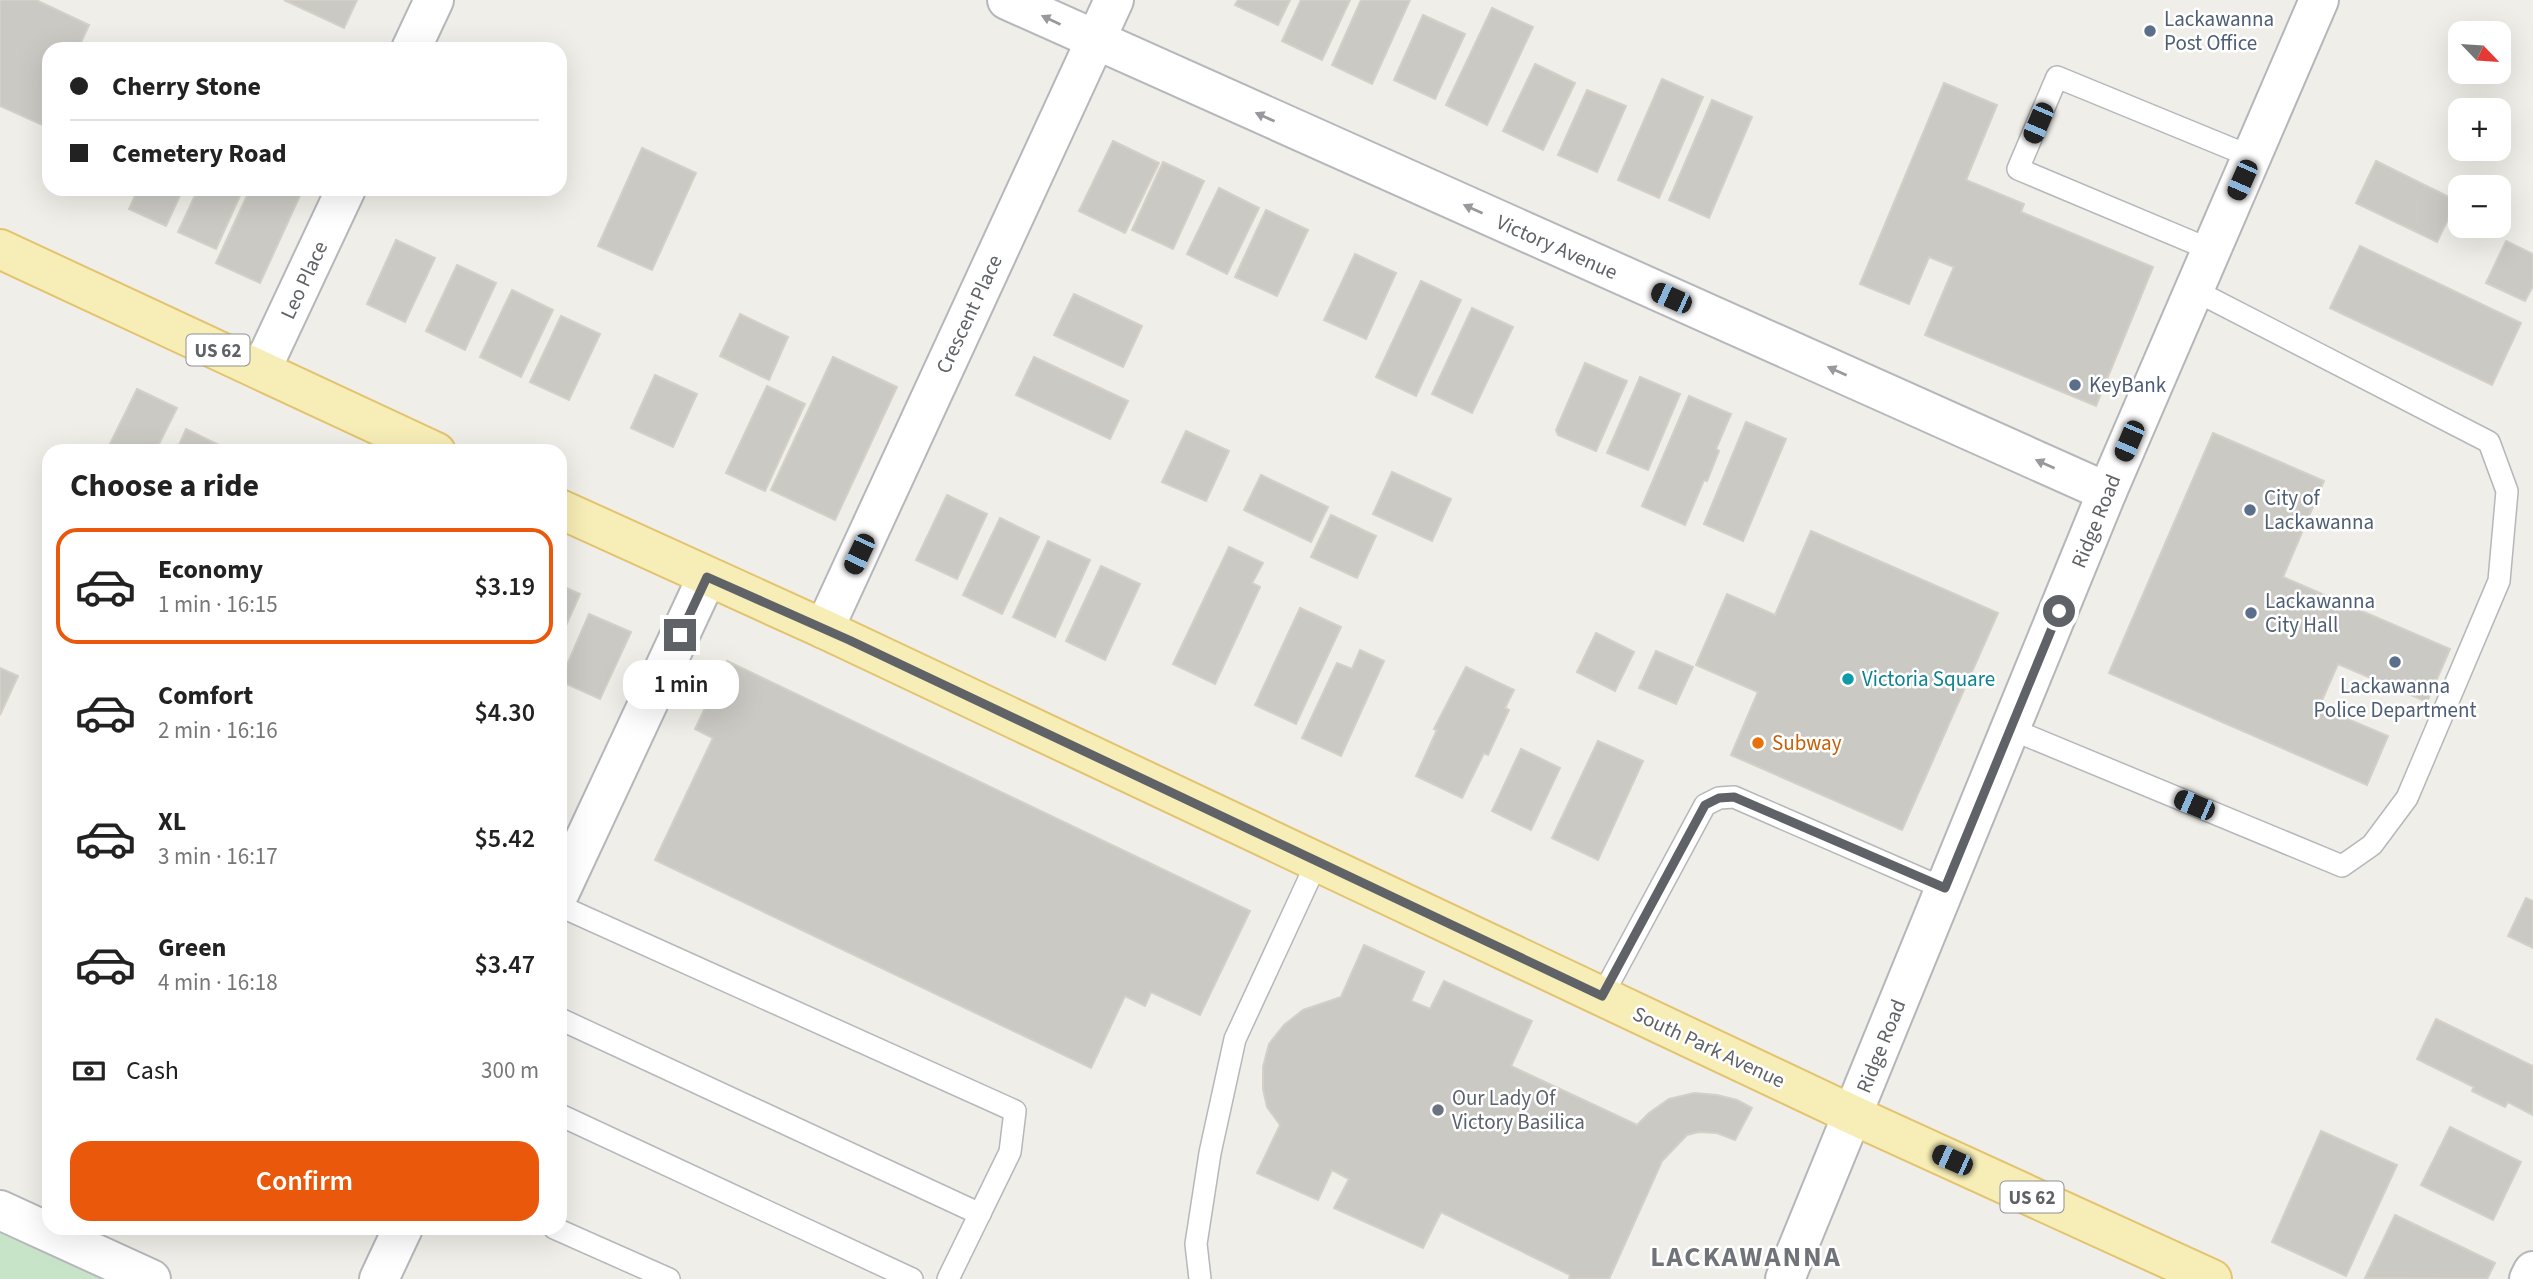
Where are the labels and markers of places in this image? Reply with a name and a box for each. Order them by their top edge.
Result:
place label: Lackawanna Post Office [2164,4,2274,58]
marker: Lackawanna Post Office [2142,23,2158,39]
place label: KeyBank [2089,370,2167,400]
marker: KeyBank [2067,377,2083,393]
place label: City of Lackawanna [2264,483,2374,537]
marker: City of Lackawanna [2242,502,2258,518]
place label: Lackawanna City Hall [2265,586,2375,640]
marker: Lackawanna City Hall [2243,605,2259,621]
marker: Lackawanna Police Department [2387,654,2403,670]
place label: Victoria Square [1862,664,1995,694]
marker: Victoria Square [1840,671,1856,687]
place label: Lackawanna Police Department [2313,671,2477,725]
place label: Subway [1772,728,1842,758]
marker: Subway [1750,735,1766,751]
place label: Our Lady Of Victory Basilica [1452,1083,1585,1137]
marker: Our Lady Of Victory Basilica [1430,1102,1446,1118]

